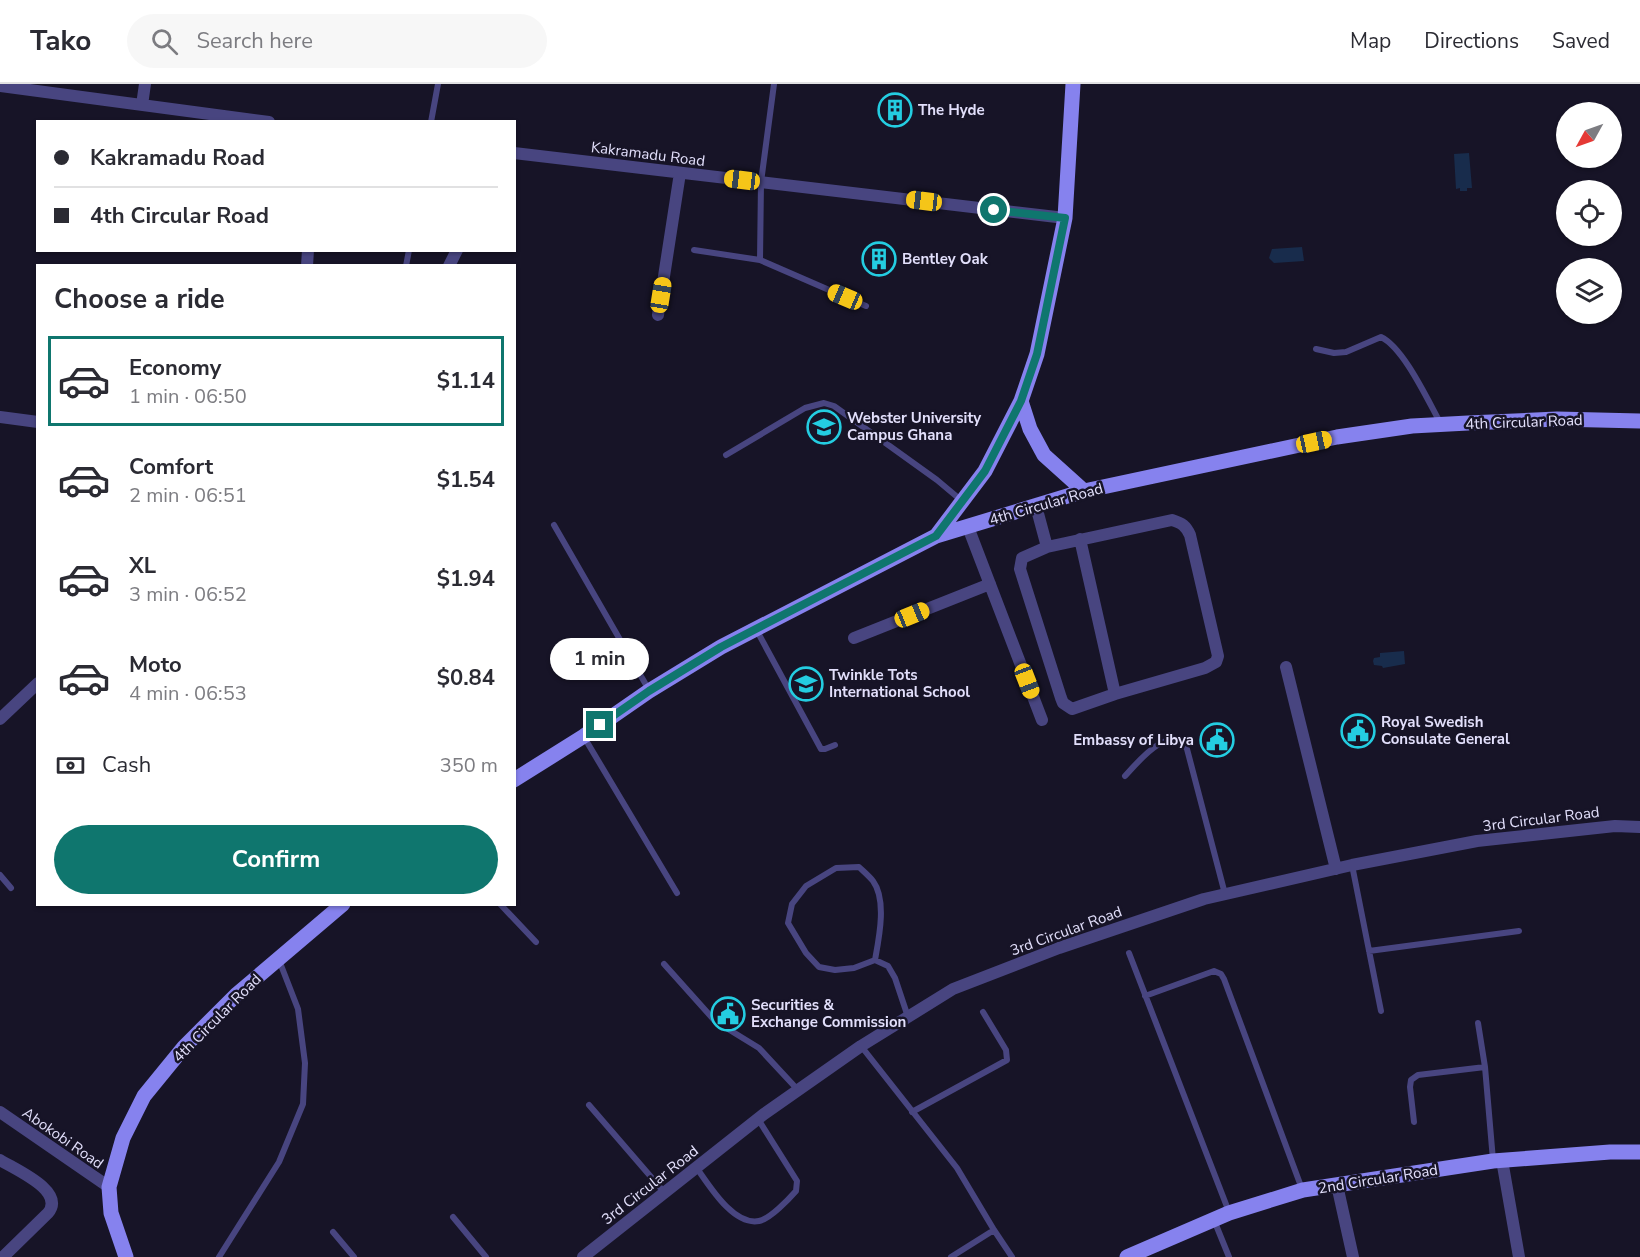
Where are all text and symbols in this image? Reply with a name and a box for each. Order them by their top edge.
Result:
search box [127,14,547,68]
text: Tako [30,22,91,60]
icon: search [148,25,181,58]
text: Search here [196,26,313,56]
text: Map [1350,27,1391,55]
text: Directions [1424,27,1519,55]
text: Saved [1552,27,1610,55]
building icon: The Hyde [877,92,913,128]
place label: The Hyde [918,100,985,120]
north arrow [1556,102,1622,168]
map controls [1556,102,1622,324]
street label: Kakramadu Road [590,137,706,171]
text: Kakramadu Road [90,143,265,173]
car [723,169,761,191]
button: locate [1556,180,1622,246]
car [905,190,943,212]
route start [980,196,1007,223]
text: 4th Circular Road [90,201,269,231]
building icon: Bentley Oak [861,241,897,277]
place label: Bentley Oak [902,249,989,269]
button: layers [1556,258,1622,324]
car [649,276,673,314]
text: Choose a ride [54,281,225,318]
car [825,282,865,312]
text: Economy [129,353,221,383]
icon: car [57,354,111,408]
text: $1.14 [437,366,495,396]
text: 1 min · 06:50 [129,383,247,410]
place label: Webster University Campus Ghana [847,408,981,445]
school or university icon: Webster University Campus Ghana [806,409,842,445]
street label: 4th Circular Road [1465,410,1583,434]
car [1295,429,1333,455]
text: Comfort [129,452,213,482]
icon: car [57,453,111,507]
text: $1.54 [437,465,495,495]
street label: 4th Circular Road [987,478,1105,530]
text: 2 min · 06:51 [129,482,247,509]
text: XL [129,551,156,581]
icon: car [57,552,111,606]
text: $1.94 [437,564,495,594]
text: 3 min · 06:52 [129,581,247,608]
car [892,600,932,630]
callout: 1 min [550,638,650,680]
text: 1 min [574,645,625,672]
text: Moto [129,650,182,680]
icon: car [57,651,111,705]
car [1012,661,1042,701]
text: $0.84 [437,663,495,693]
place label: Twinkle Tots International School [829,665,970,702]
school or university icon: Twinkle Tots International School [788,666,824,702]
text: 4 min · 06:53 [129,680,247,707]
route end [586,711,613,738]
place label: Royal Swedish Consulate General [1381,712,1510,749]
public building icon: Royal Swedish Consulate General [1340,713,1376,749]
public building icon: Embassy of Libya [1199,722,1235,758]
place label: Embassy of Libya [1073,730,1194,750]
icon: cash [54,749,87,782]
text: Cash [102,750,151,780]
text: 350 m [440,752,498,779]
street label: 3rd Circular Road [1481,802,1601,836]
button: Confirm [54,825,498,894]
street label: 3rd Circular Road [1007,901,1125,961]
street label: 4th Circular Road [168,969,266,1067]
place label: Securities & Exchange Commission [751,995,906,1032]
public building icon: Securities & Exchange Commission [710,996,746,1032]
street label: Abokobi Road [18,1103,108,1173]
street label: 3rd Circular Road [598,1141,702,1229]
street label: 2nd Circular Road [1317,1160,1439,1198]

